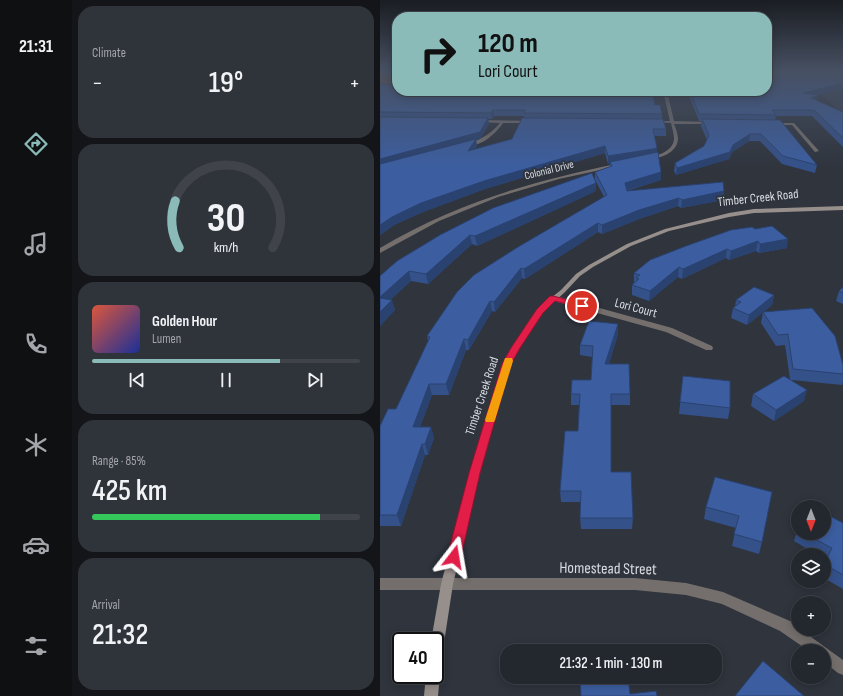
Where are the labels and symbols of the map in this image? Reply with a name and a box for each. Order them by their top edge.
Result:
street label: Colonial Drive [523,158,575,182]
street label: Timber Creek Road [717,186,799,210]
pin [565,289,599,323]
street label: Lori Court [613,295,659,321]
street label: Timber Creek Road [462,355,502,437]
north arrow [791,500,831,540]
position arrow [433,536,475,578]
street label: Homestead Street [559,559,657,579]
speed limit sign: 40 [392,632,444,684]

